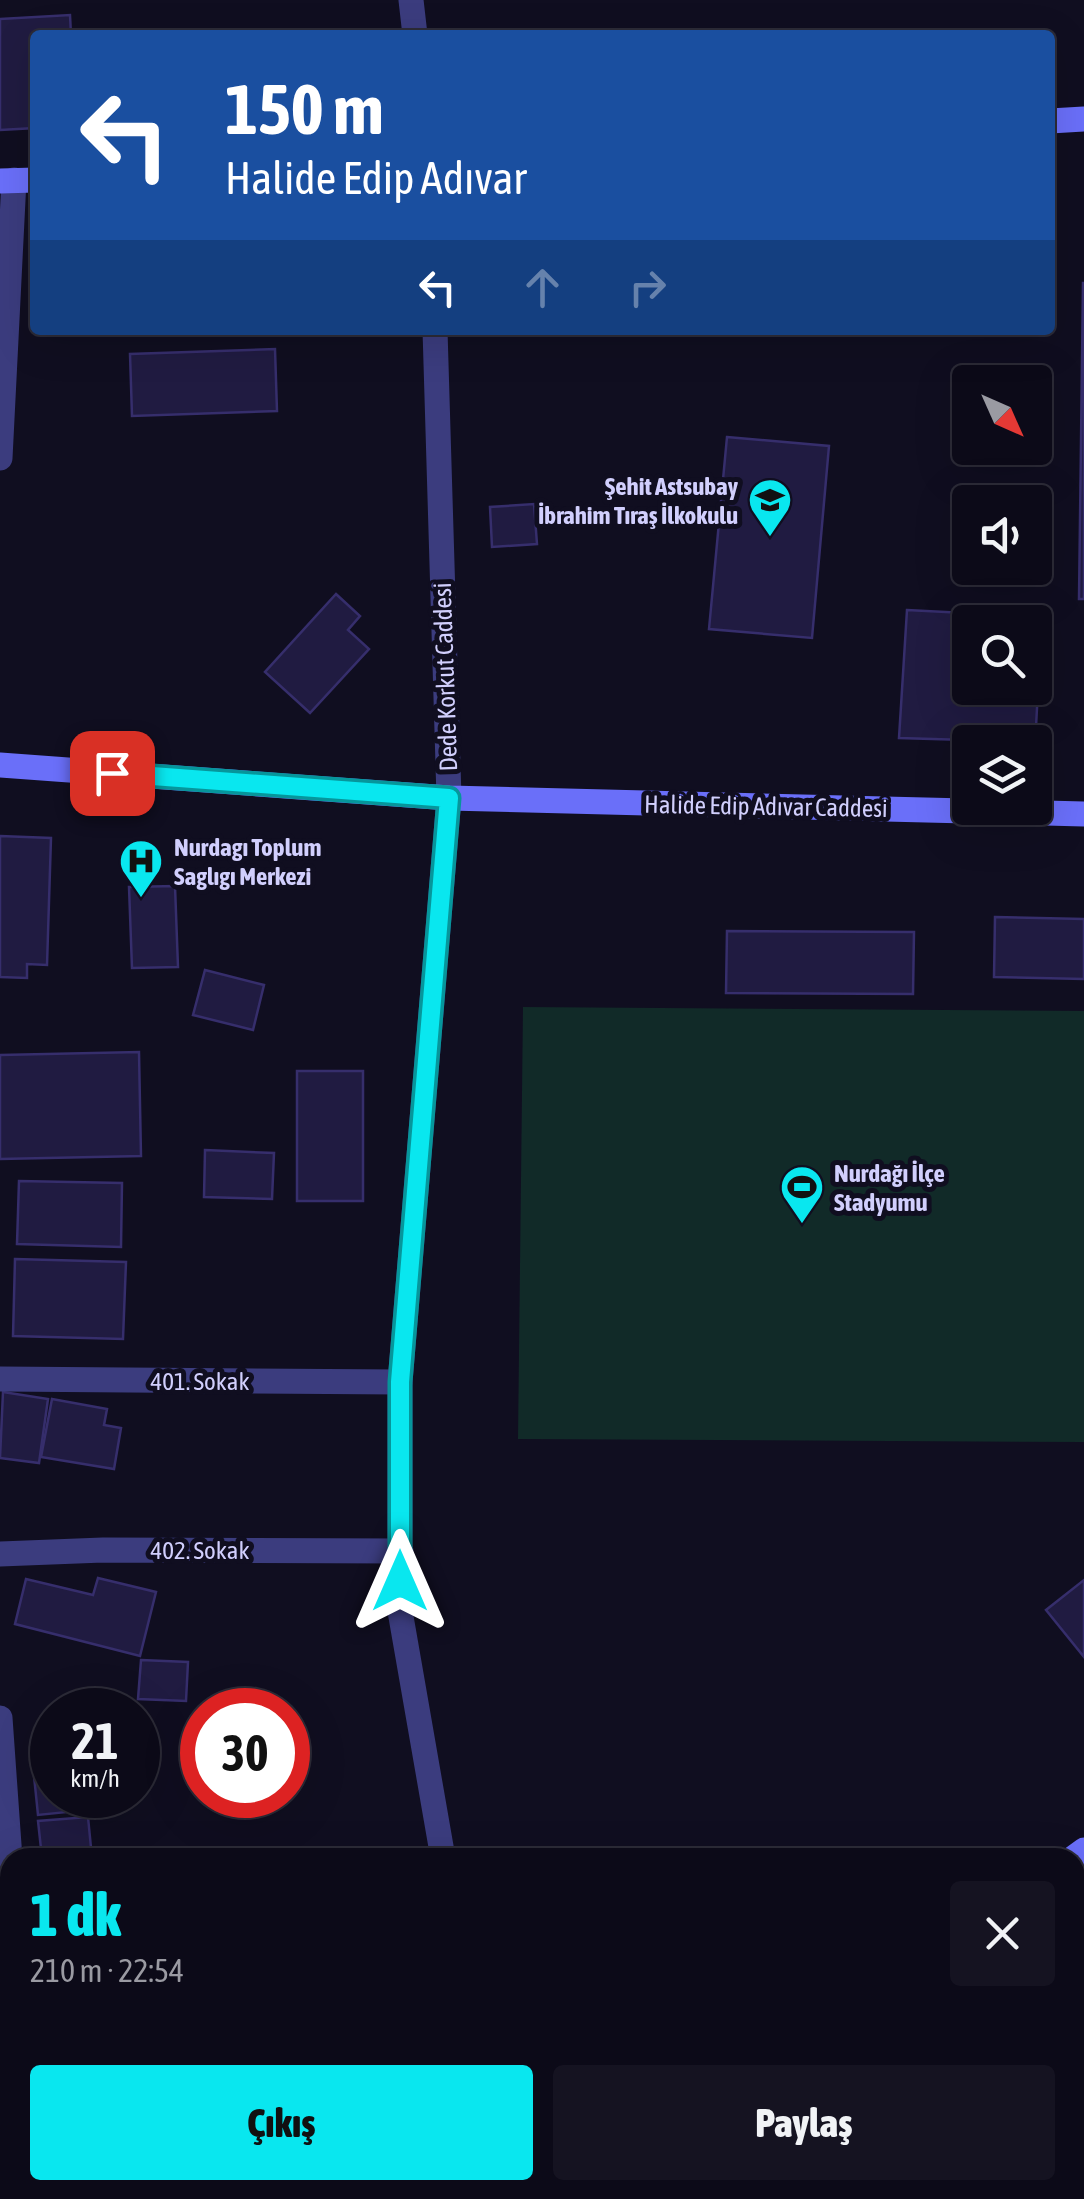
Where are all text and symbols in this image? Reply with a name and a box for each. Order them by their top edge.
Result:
text: 150 m [225,69,384,149]
icon: left [60,70,190,200]
text: Halide Edip Adıvar [225,152,527,204]
icon: left [410,260,465,315]
icon: ahead [515,260,570,315]
icon: right [620,260,675,315]
north arrow [952,365,1052,465]
map controls [952,365,1052,825]
place label: Şehit Astsubay İbrahim Tıraş İlkokulu [538,472,739,529]
school or university icon: Şehit Astsubay İbrahim Tıraş İlkokulu [747,477,793,538]
button: sound [952,485,1052,585]
street label: Dede Korkut Caddesi [428,582,462,772]
button: search [952,605,1052,705]
button: layers [952,725,1052,825]
pin [70,731,155,816]
icon: arrive [85,746,140,801]
street label: Halide Edip Adıvar Caddesi [644,790,888,822]
place label: Nurdagı Toplum Saglıgı Merkezi [174,833,321,890]
hospital icon: Nurdagı Toplum Saglıgı Merkezi [118,838,164,899]
place label: Nurdağı İlçe Stadyumu [834,1159,945,1216]
sports icon: Nurdağı İlçe Stadyumu [779,1164,825,1225]
street label: 401. Sokak [150,1367,250,1395]
position arrow [348,1529,452,1633]
street label: 402. Sokak [150,1536,250,1564]
speed limit sign: 30 [180,1688,310,1818]
text: 21 [71,1712,118,1770]
text: km/h [70,1764,120,1792]
text: 1 dk [30,1880,121,1949]
button: close [950,1881,1055,1986]
text: 210 m · 22:54 [30,1952,184,1989]
button: Çıkış [30,2065,533,2180]
button: Paylaş [553,2065,1055,2180]

